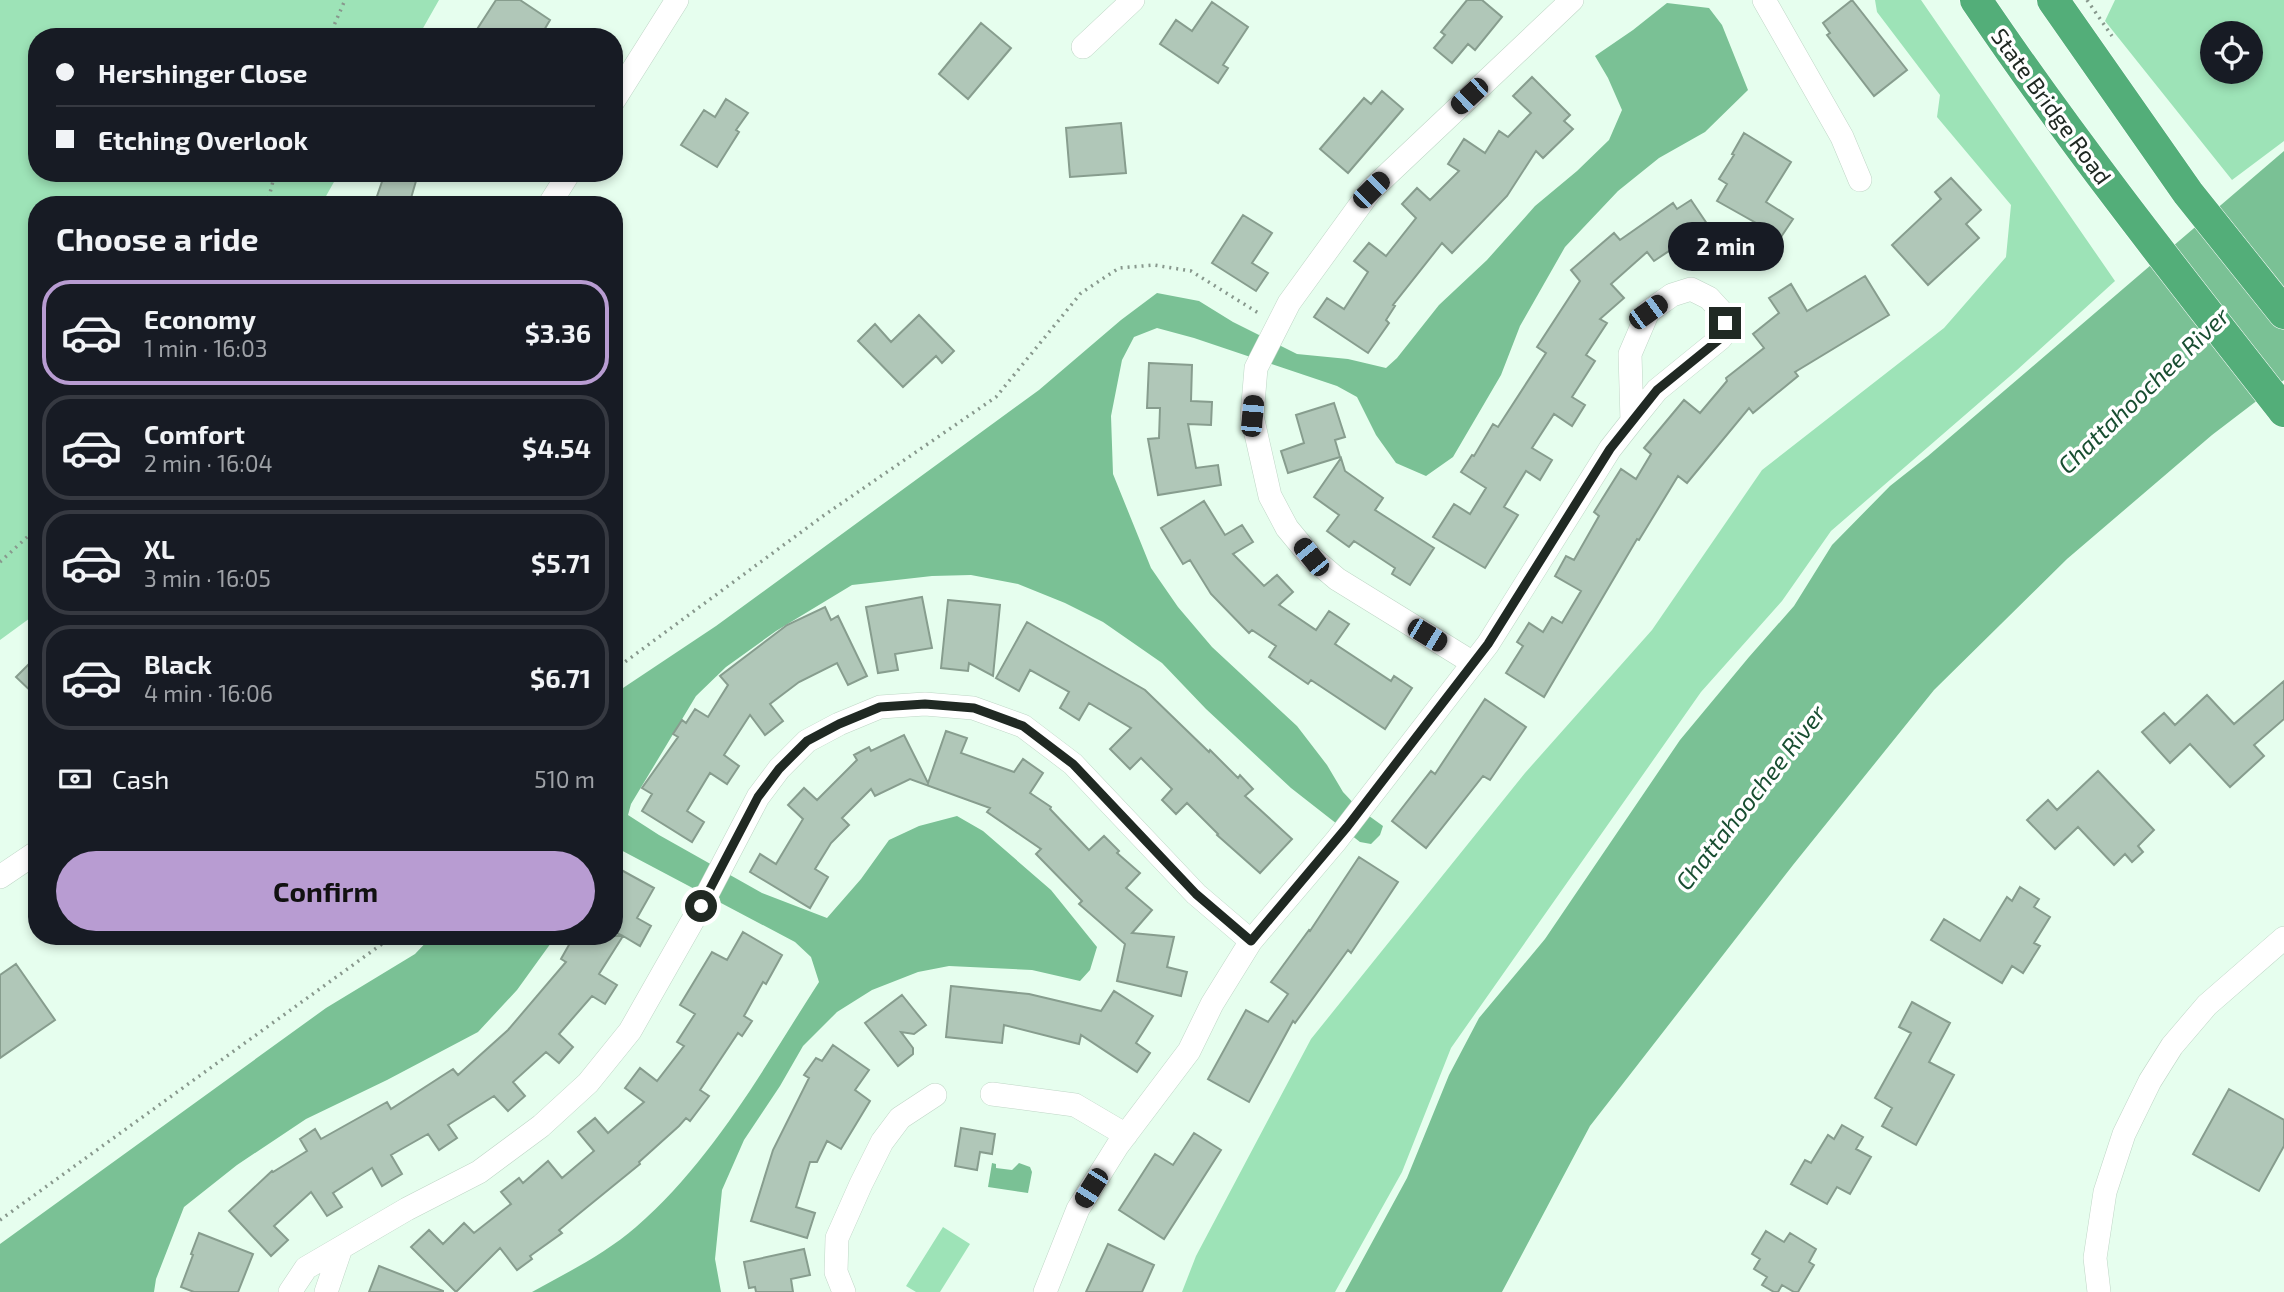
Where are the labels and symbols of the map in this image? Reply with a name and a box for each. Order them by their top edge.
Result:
street label: State Bridge Road [1986,23,2118,189]
car [1447,74,1492,118]
car [1349,168,1394,212]
callout: 2 min [1667,222,1783,270]
car [1625,291,1672,333]
water label: Chattahoochee River [2051,301,2235,479]
route end [1709,307,1741,339]
car [1240,394,1265,438]
car [1290,534,1333,580]
car [1404,615,1451,655]
water label: Chattahoochee River [1669,698,1831,895]
route start [685,890,717,922]
car [1071,1165,1112,1211]

